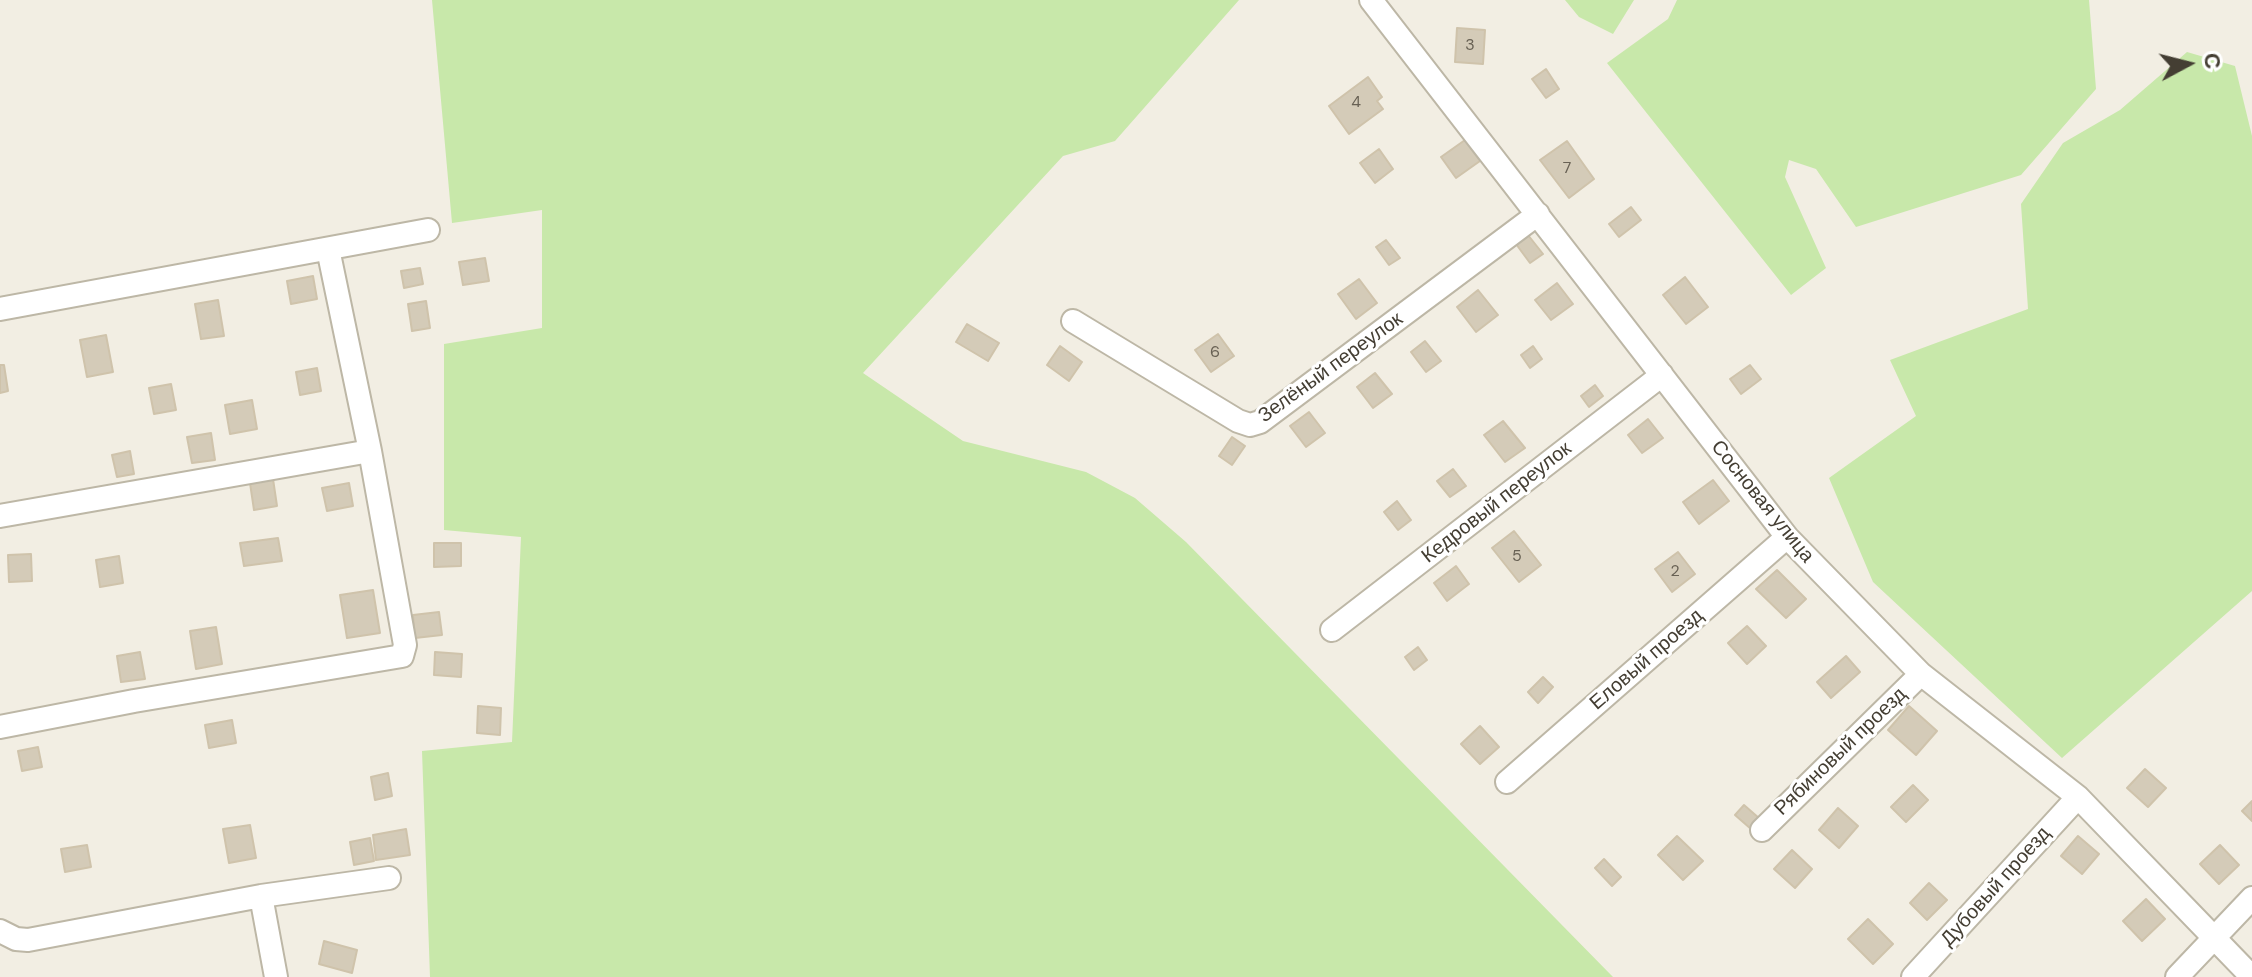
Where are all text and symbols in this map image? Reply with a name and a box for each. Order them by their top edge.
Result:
north arrow [2148,24,2228,104]
house number: 3 [1465,36,1475,56]
text: С [2197,51,2228,71]
house number: 4 [1351,93,1361,113]
house number: 7 [1563,159,1571,179]
street label: Зелёный переулок [1254,308,1408,428]
house number: 6 [1210,343,1220,363]
street label: Сосновая улица [1705,436,1819,568]
street label: Кедровый переулок [1417,437,1577,569]
house number: 5 [1512,547,1522,567]
house number: 2 [1670,562,1680,582]
street label: Еловый проезд [1586,604,1708,716]
street label: Рябиновый проезд [1770,683,1912,821]
street label: Дубовый проезд [1936,822,2056,952]

